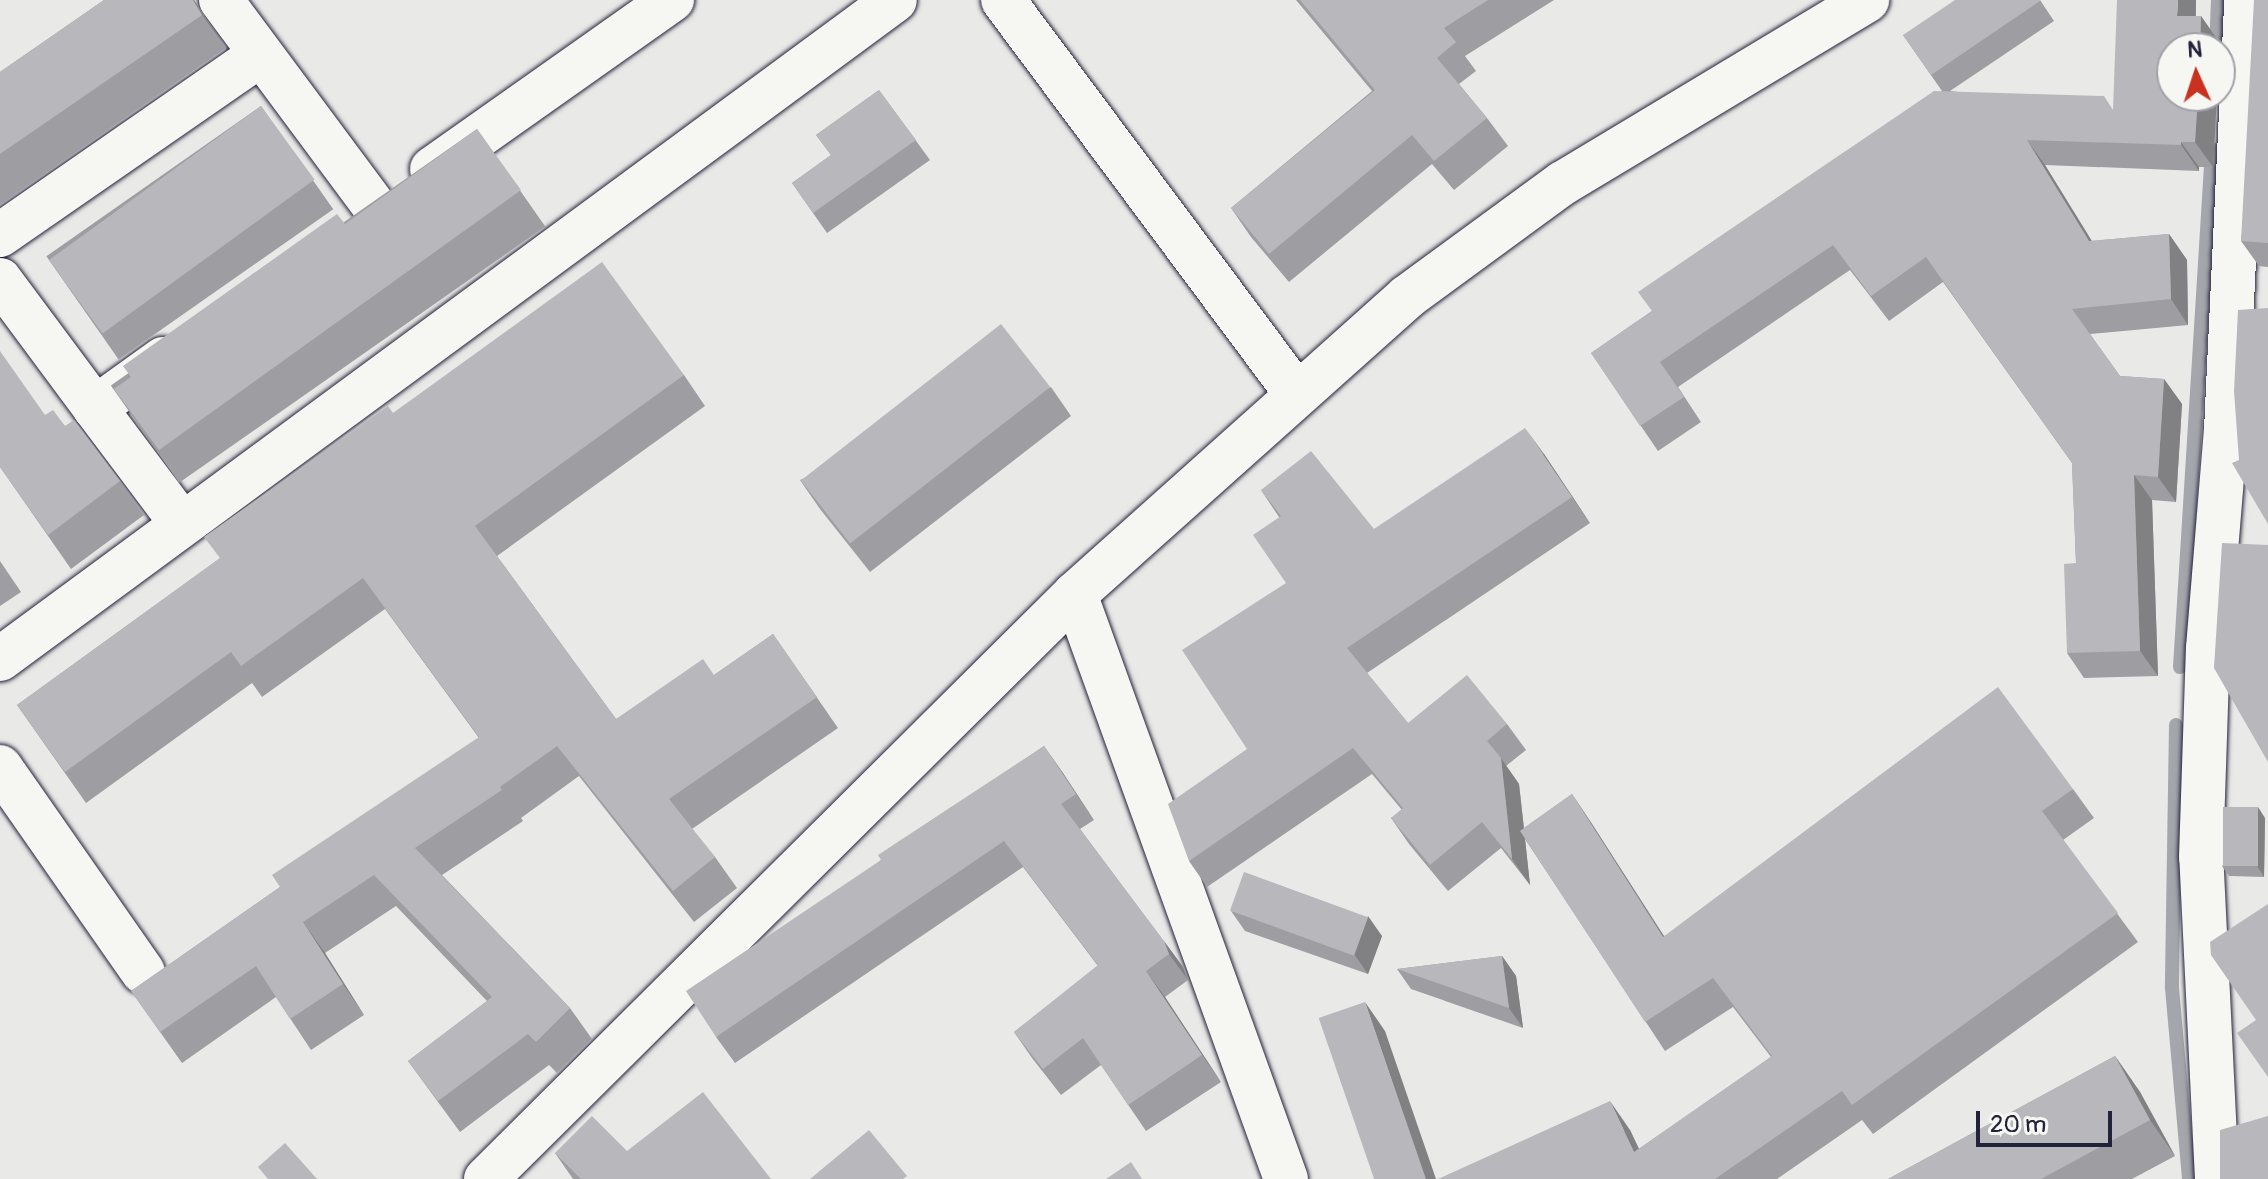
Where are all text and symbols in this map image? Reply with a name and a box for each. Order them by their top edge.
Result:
north arrow [2156,32,2236,112]
text: N [2187,36,2203,64]
scale bar [1980,1095,2116,1145]
text: 20 m [1990,1110,2046,1139]

